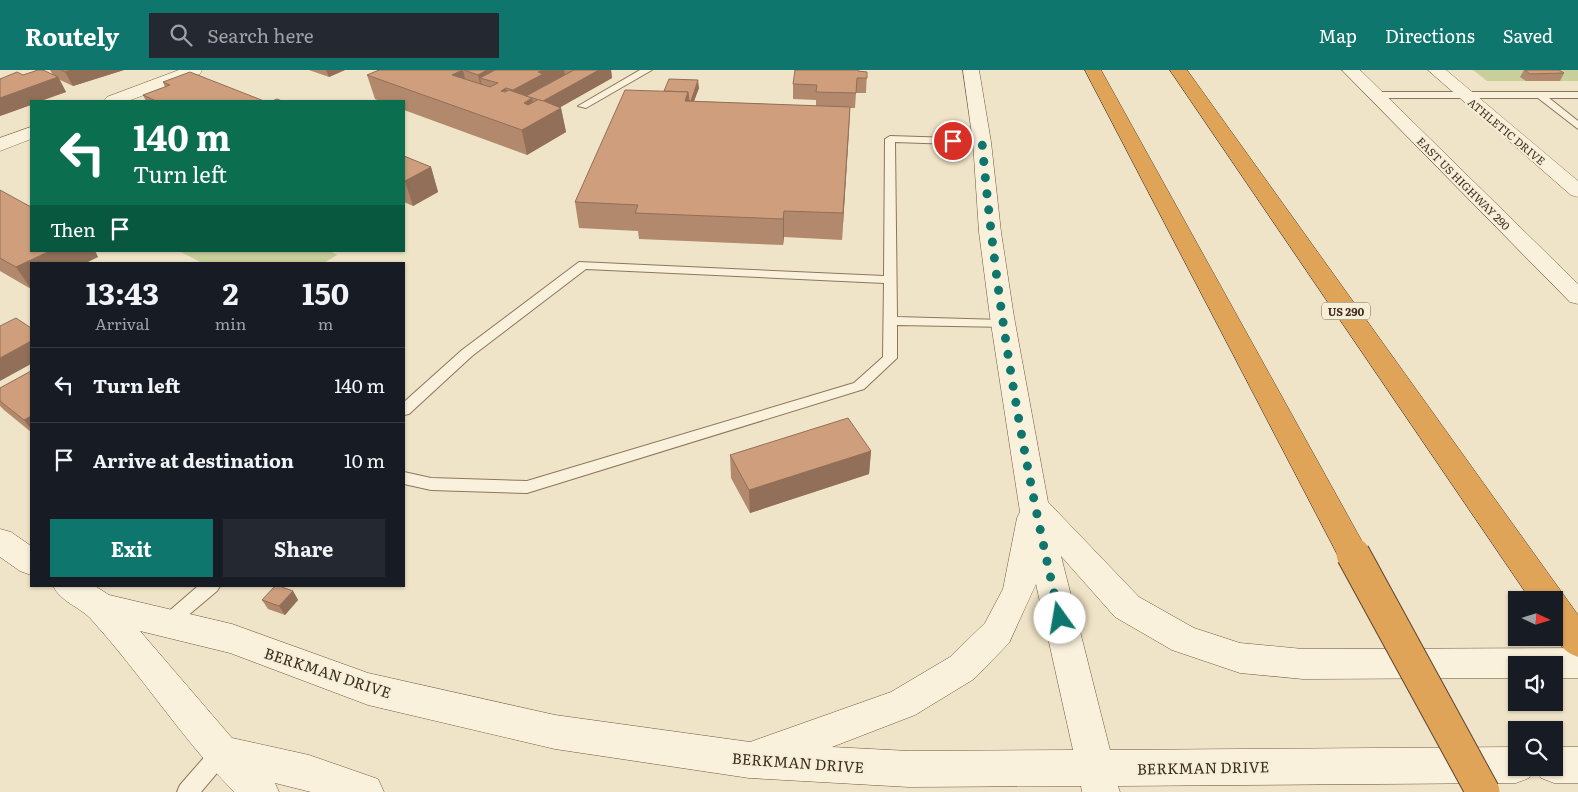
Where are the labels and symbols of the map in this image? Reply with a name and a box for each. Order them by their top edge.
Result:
street label: ATHLETIC DRIVE [1465,94,1549,168]
pin [932,120,974,162]
street label: EAST US HIGHWAY 290 [1414,133,1514,233]
road number: US 290 [1322,302,1370,320]
position arrow [1033,591,1085,643]
north arrow [1508,591,1562,646]
street label: BERKMAN DRIVE [261,641,395,703]
street label: BERKMAN DRIVE [731,746,865,778]
street label: BERKMAN DRIVE [1137,754,1269,780]

